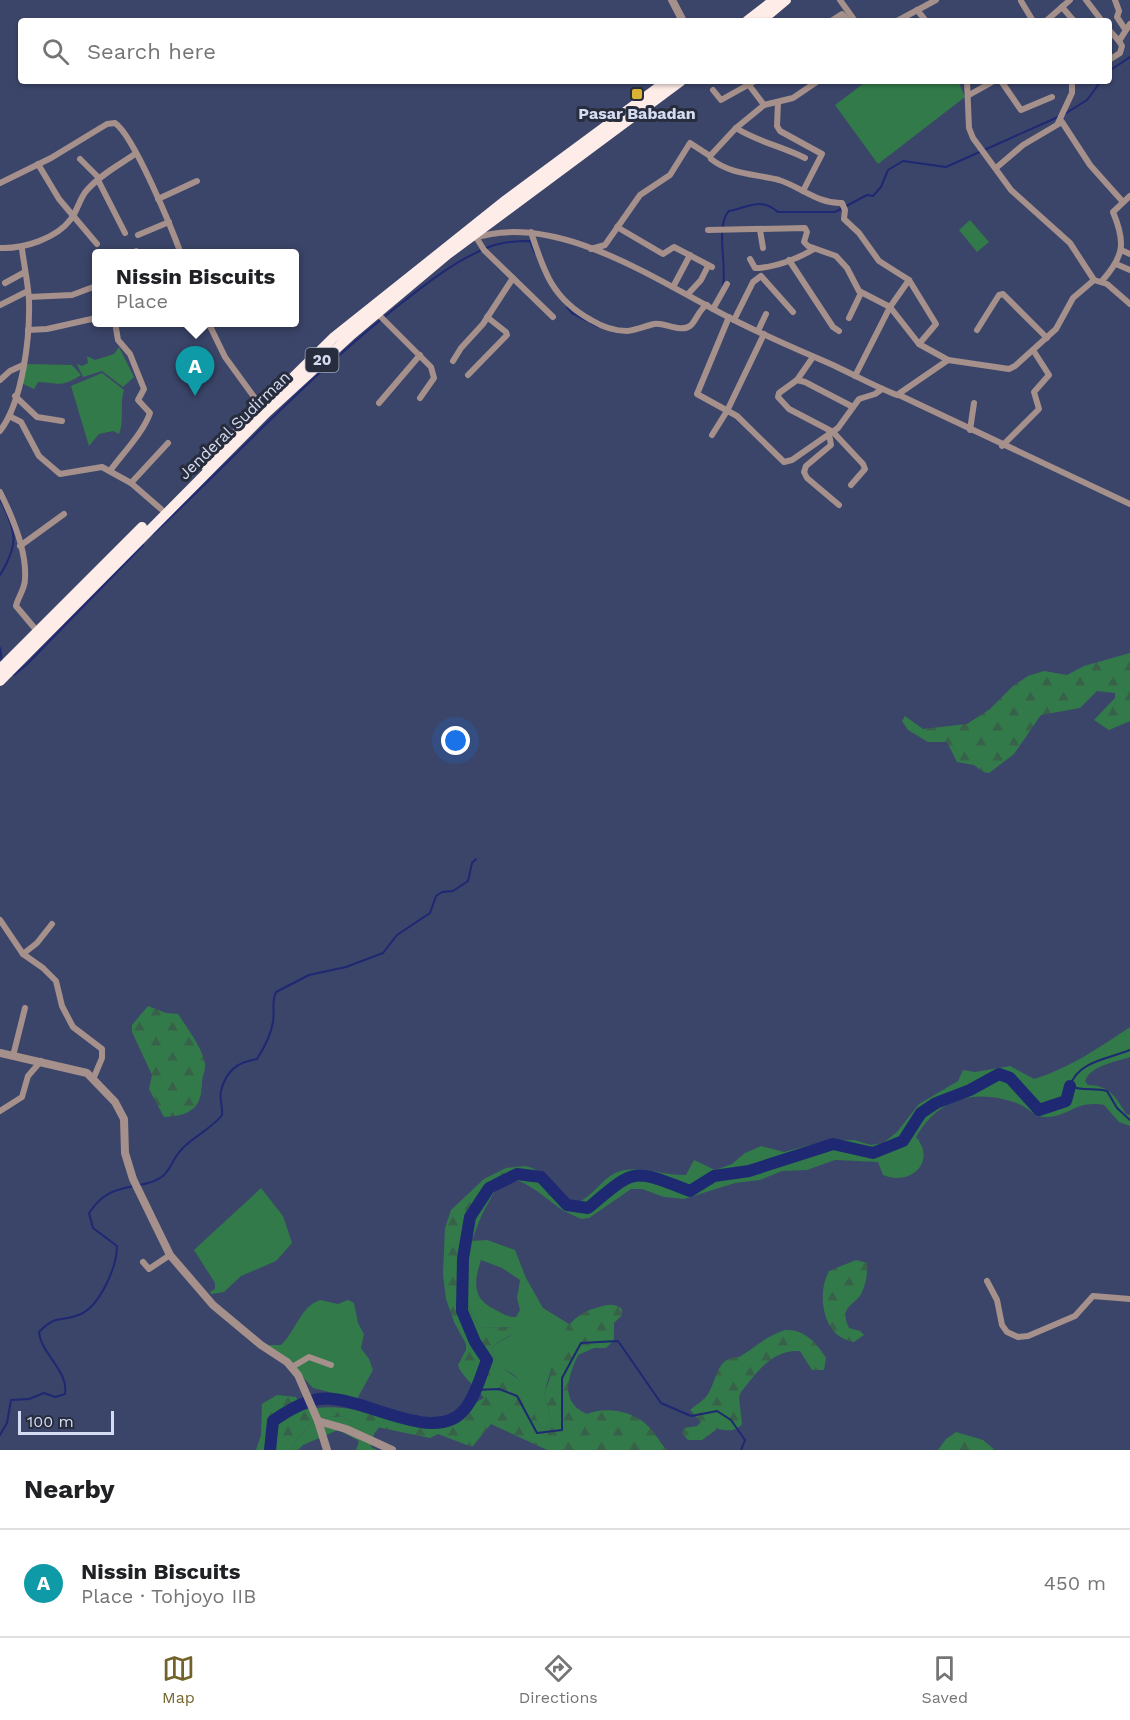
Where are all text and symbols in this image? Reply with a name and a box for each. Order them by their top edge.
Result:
search box [18,18,1112,84]
icon: search [39,35,72,68]
text: Search here [87,39,216,64]
marker: Pasar Babadan [630,87,644,101]
place label: Pasar Babadan [578,104,696,123]
popup [92,249,299,327]
text: Nissin Biscuits [116,264,275,289]
text: Place [116,289,168,313]
pin: A [176,346,214,396]
road number: 20 [306,348,338,372]
street label: Jenderal Sudirman [175,367,294,483]
your location [441,726,470,755]
scale bar [18,1408,114,1436]
text: 100 m [27,1412,74,1431]
text: Nearby [24,1474,115,1504]
text: Nissin Biscuits [81,1559,240,1584]
text: A [37,1571,50,1595]
text: 450 m [1044,1571,1106,1595]
text: Place · Tohjoyo IIB [81,1584,256,1608]
tab: Map [162,1652,195,1707]
tab: Directions [519,1652,598,1707]
tab: Saved [922,1652,968,1707]

